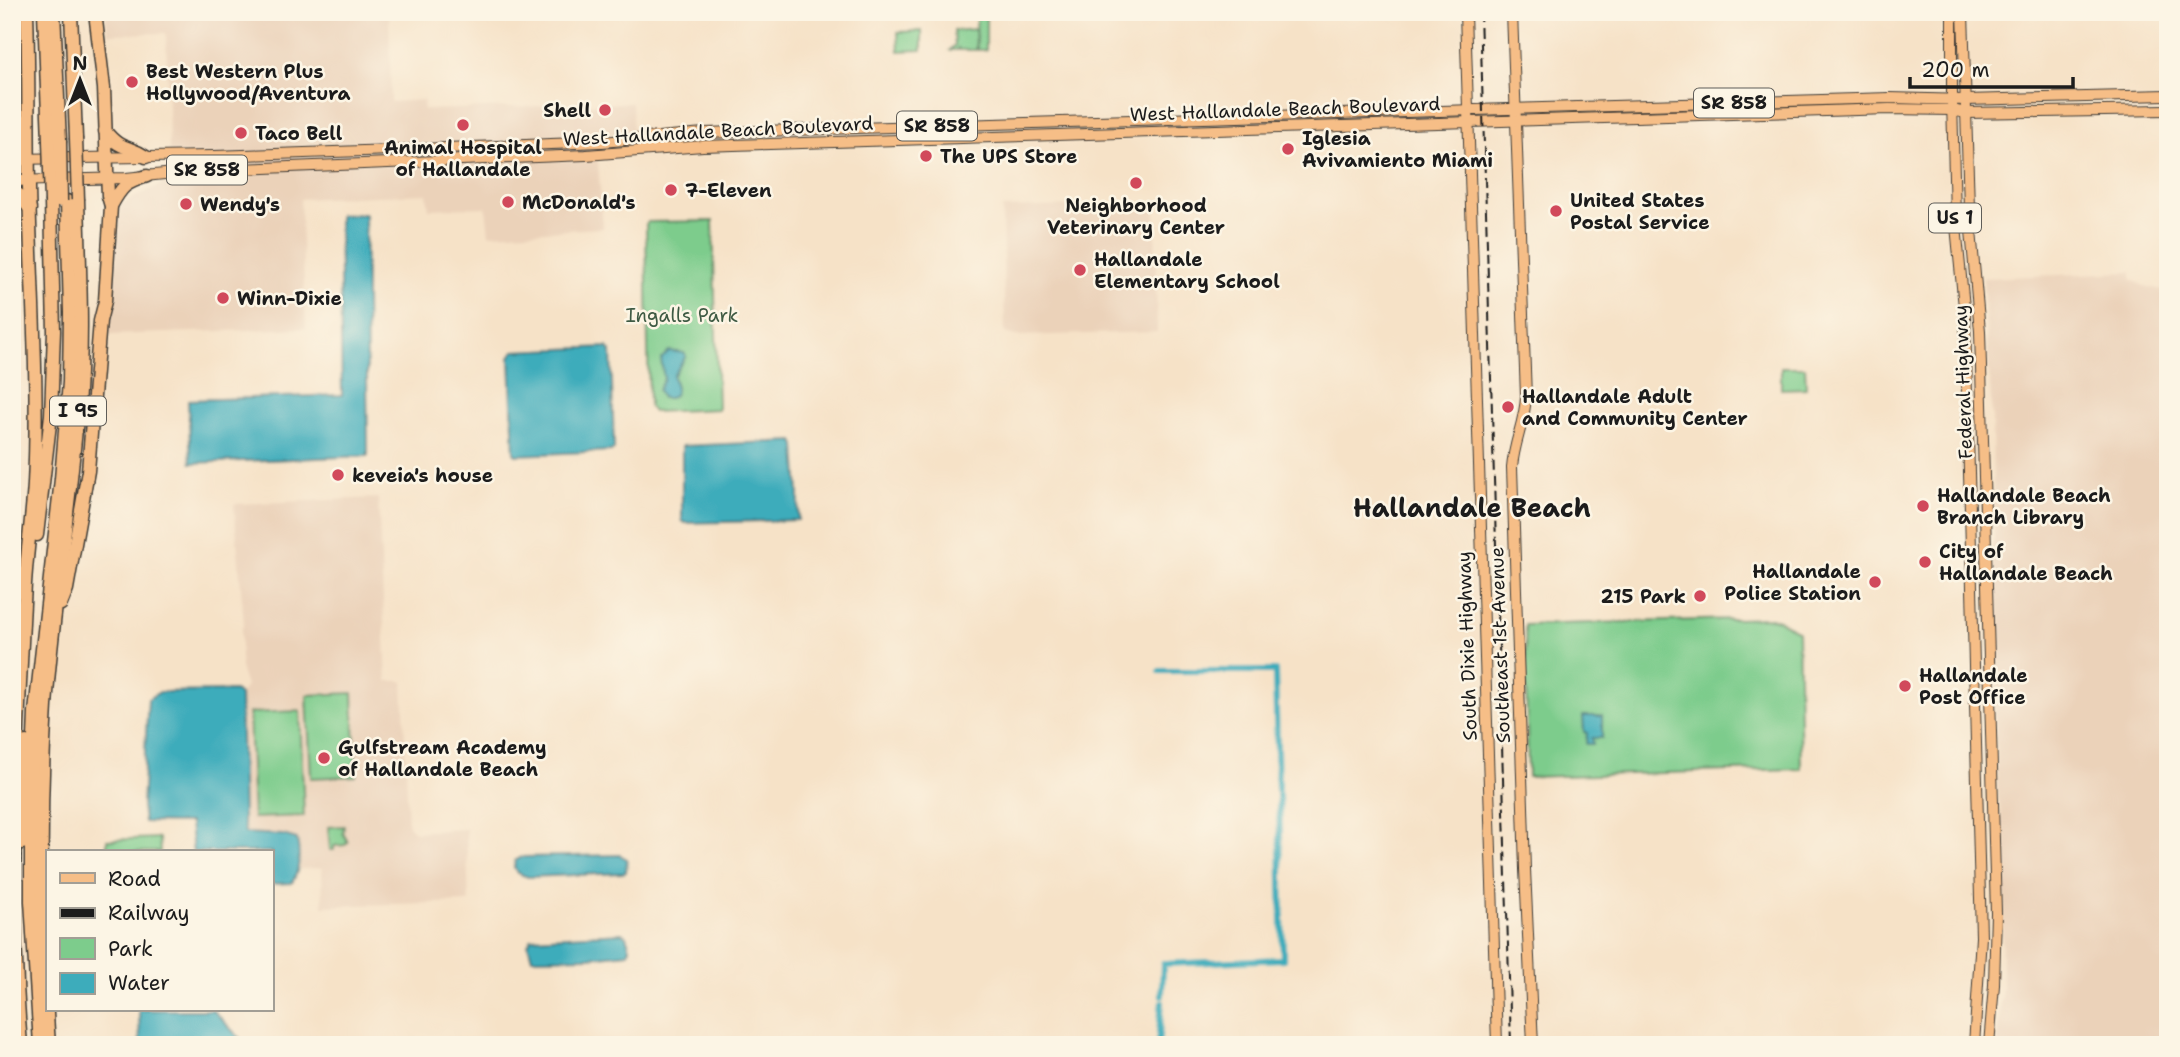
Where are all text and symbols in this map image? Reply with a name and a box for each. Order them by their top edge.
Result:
north arrow [46,46,116,116]
scale bar [1910,46,2073,90]
text: N [72,51,88,76]
text: 200 m [1921,56,1990,84]
place label: Best Western Plus Hollywood/Aventura [146,59,351,106]
marker: Best Western Plus Hollywood/Aventura [124,74,140,90]
road number: SR 858 [1694,88,1774,118]
street label: West Hallandale Beach Boulevard [1129,91,1441,127]
place label: Shell [543,98,591,123]
marker: Shell [597,102,613,118]
street label: West Hallandale Beach Boulevard [562,110,874,152]
road number: SR 858 [897,112,977,140]
marker: Animal Hospital of Hallandale [455,117,471,133]
place label: Taco Bell [255,121,343,146]
marker: Taco Bell [233,125,249,141]
place label: Iglesia Avivamiento Miami [1302,126,1493,173]
place label: Animal Hospital of Hallandale [384,135,542,182]
marker: Iglesia Avivamiento Miami [1280,141,1296,157]
place label: The UPS Store [940,144,1077,169]
marker: The UPS Store [918,148,934,164]
road number: SR 858 [167,155,247,184]
marker: Neighborhood Veterinary Center [1128,175,1144,191]
place label: 7-Eleven [685,178,772,203]
marker: 7-Eleven [663,182,679,198]
place label: United States Postal Service [1570,188,1710,235]
place label: McDonald's [522,190,635,215]
place label: Wendy's [200,192,280,217]
place label: Neighborhood Veterinary Center [1047,193,1225,240]
marker: McDonald's [500,194,516,210]
marker: Wendy's [178,196,194,212]
marker: United States Postal Service [1548,203,1564,219]
road number: US 1 [1929,204,1981,232]
place label: Hallandale Elementary School [1094,247,1280,294]
marker: Hallandale Elementary School [1072,262,1088,278]
place label: Winn-Dixie [237,286,342,311]
marker: Winn-Dixie [215,290,231,306]
park label: Ingalls Park [626,303,739,328]
street label: Federal Highway [1948,304,1978,460]
place label: Hallandale Adult and Community Center [1522,384,1748,431]
road number: I 95 [50,396,106,426]
marker: Hallandale Adult and Community Center [1500,399,1516,415]
place label: keveia's house [352,463,493,488]
marker: keveia's house [330,467,346,483]
place label: Hallandale Beach Branch Library [1937,483,2111,530]
district label: Hallandale Beach [1353,490,1591,525]
marker: Hallandale Beach Branch Library [1915,498,1931,514]
place label: City of Hallandale Beach [1939,539,2113,586]
street label: Southeast 1st Avenue [1484,546,1516,744]
street label: South Dixie Highway [1451,551,1483,741]
marker: City of Hallandale Beach [1917,554,1933,570]
place label: Hallandale Police Station [1724,559,1861,606]
marker: Hallandale Police Station [1867,574,1883,590]
place label: 215 Park [1601,584,1686,609]
marker: 215 Park [1692,588,1708,604]
place label: Hallandale Post Office [1919,663,2028,710]
marker: Hallandale Post Office [1897,678,1913,694]
place label: Gulfstream Academy of Hallandale Beach [338,735,547,782]
marker: Gulfstream Academy of Hallandale Beach [316,750,332,766]
legend [46,850,273,1012]
text: Road [108,865,161,893]
text: Railway [108,899,190,927]
text: Park [108,935,153,963]
text: Water [108,969,170,997]

